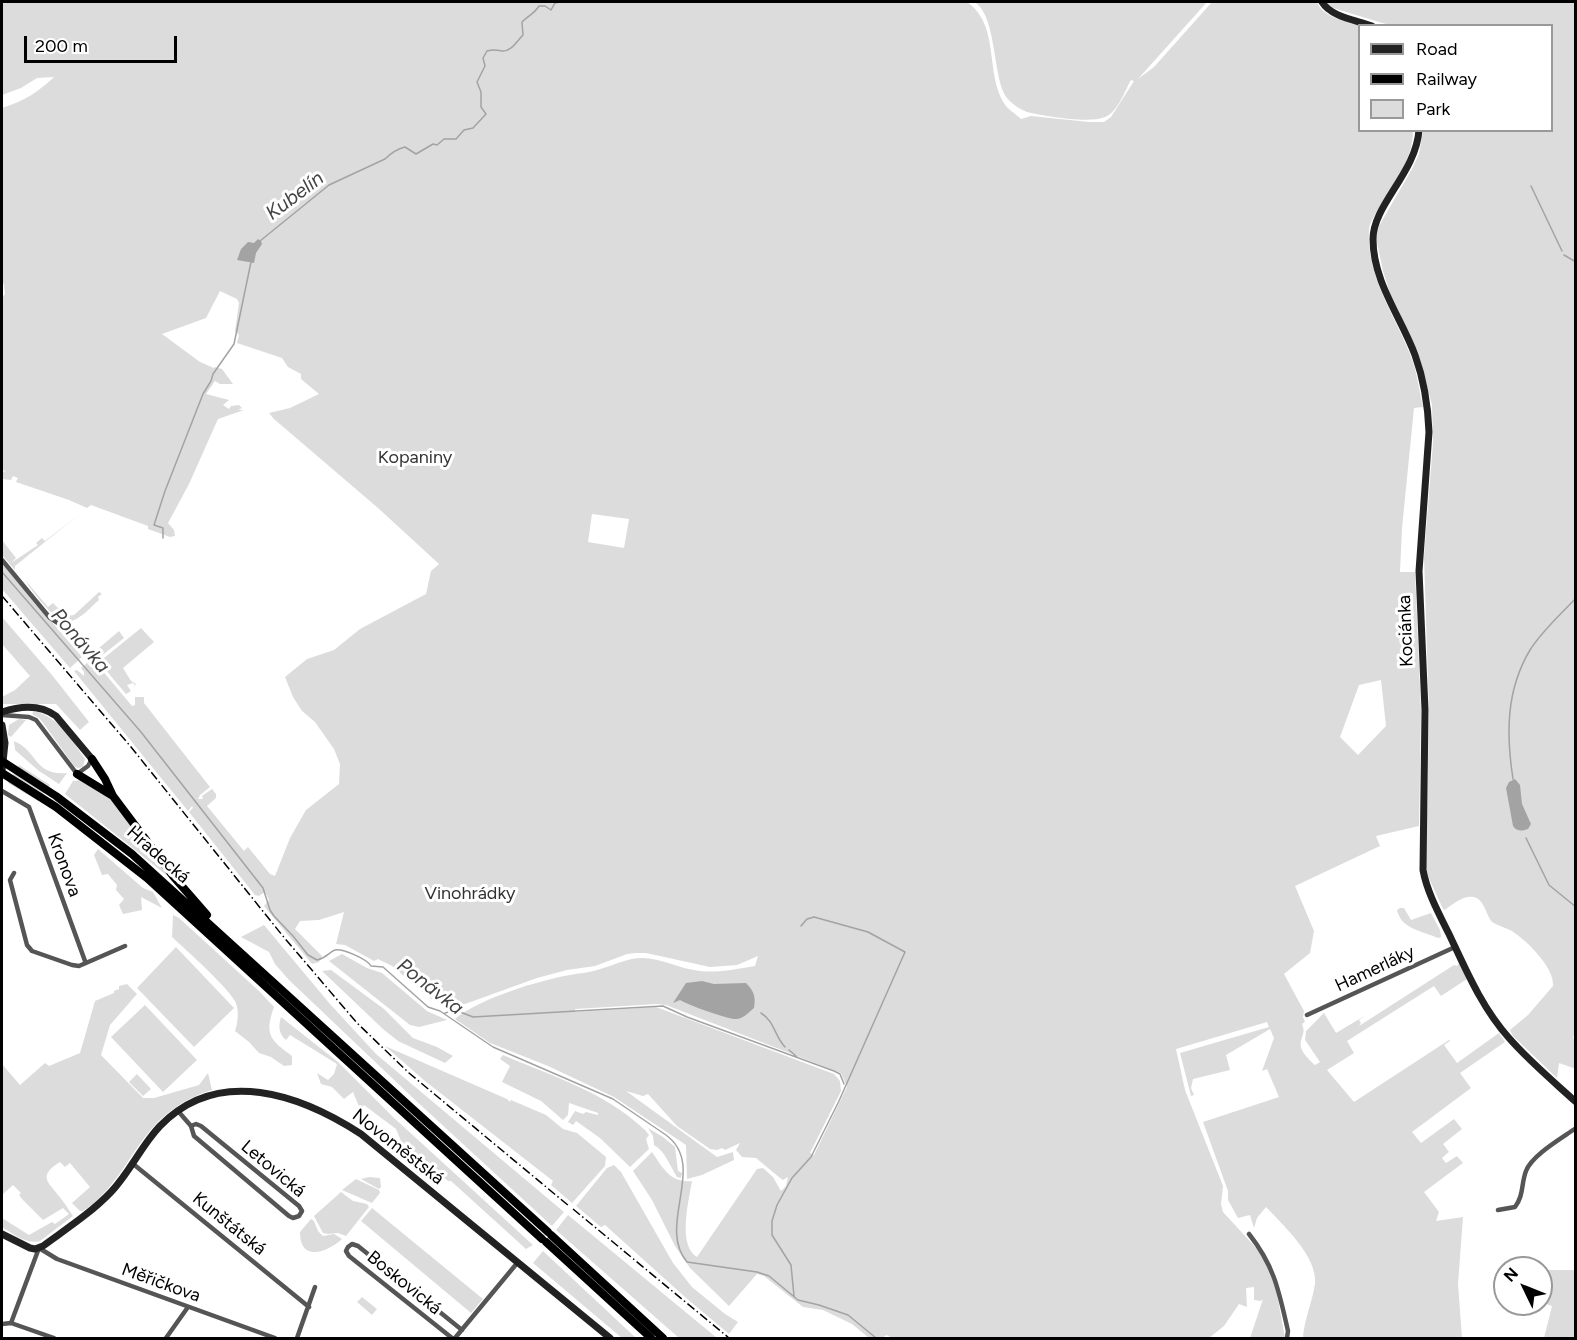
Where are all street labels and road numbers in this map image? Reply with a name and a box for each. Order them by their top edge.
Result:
street label: Kociánka [1394,595,1418,667]
street label: Hradecká [122,822,194,888]
street label: Kronova [43,830,85,900]
street label: Hamerláky [1332,941,1418,997]
street label: Novoměstská [348,1105,448,1189]
street label: Letovická [237,1136,309,1202]
street label: Kunštátská [188,1188,270,1260]
street label: Boskovická [362,1246,446,1320]
street label: Měřičkova [119,1259,203,1307]

